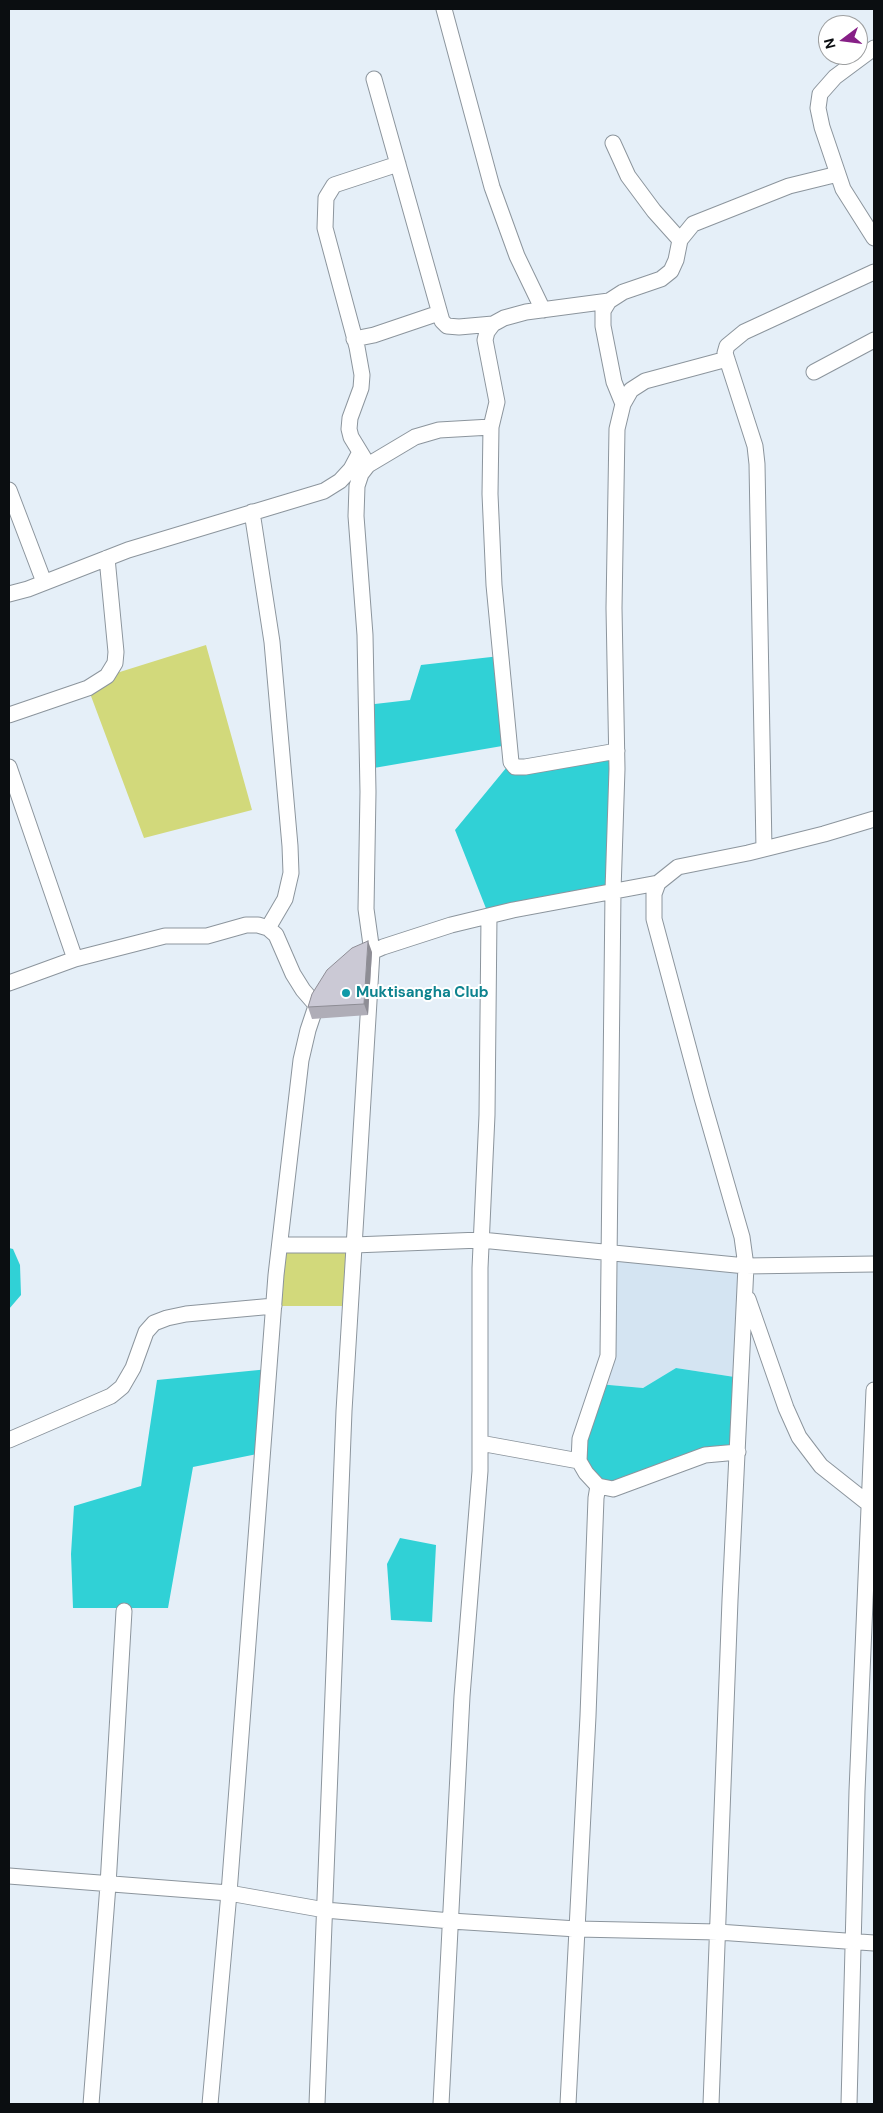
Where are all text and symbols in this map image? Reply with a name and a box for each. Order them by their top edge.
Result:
north arrow [818,15,868,65]
text: N [819,36,839,51]
place label: Muktisangha Club [356,984,488,1002]
marker: Muktisangha Club [340,987,352,999]

